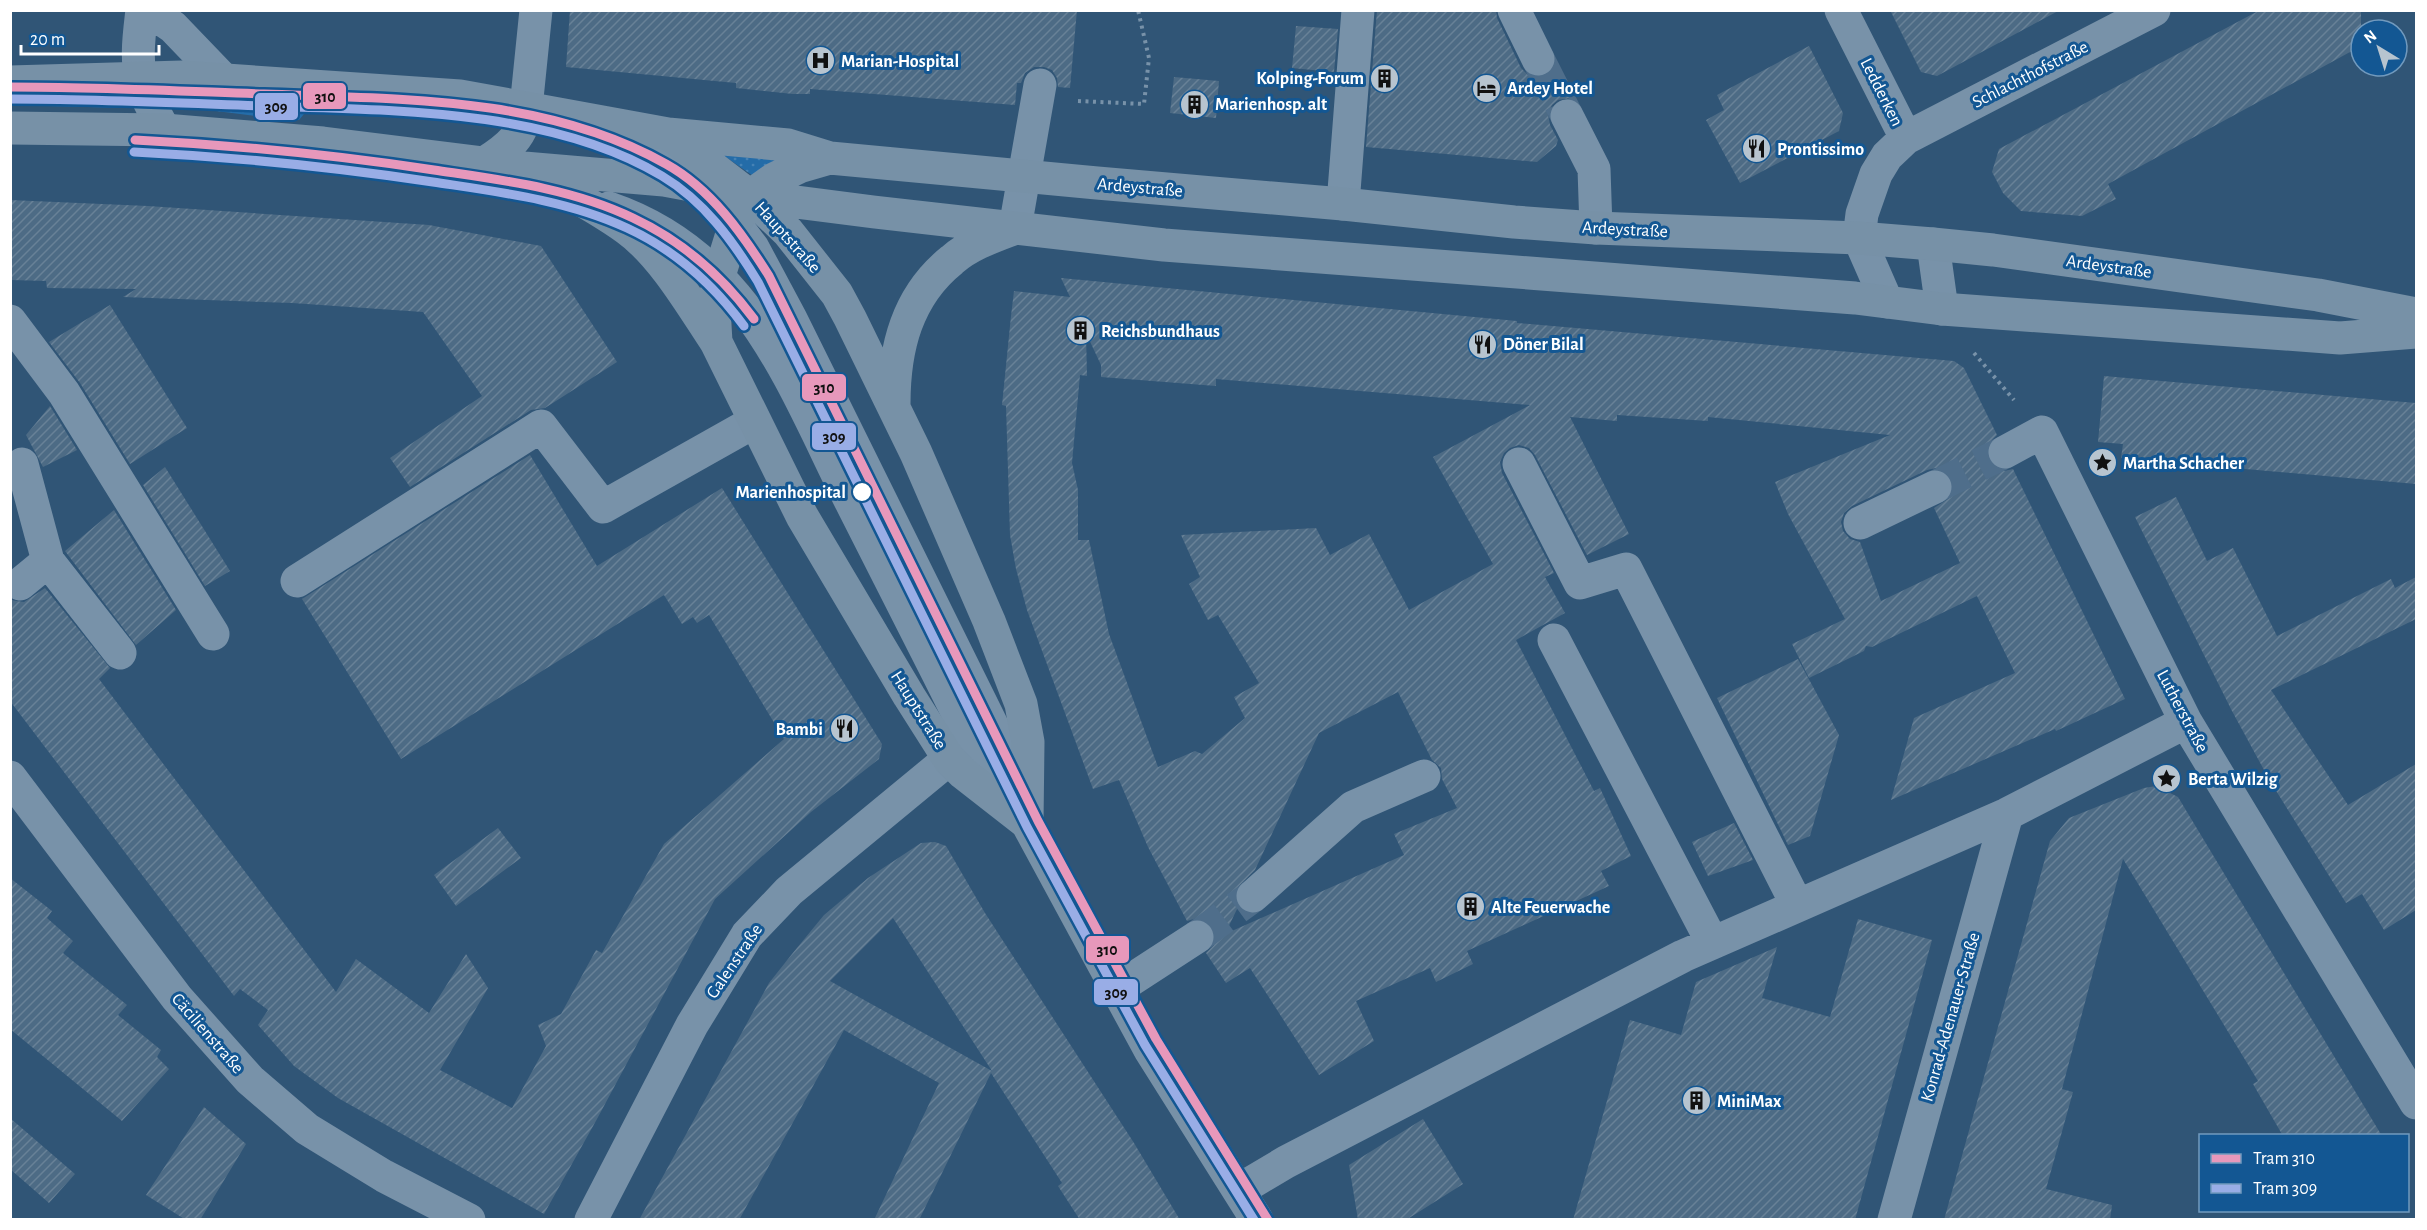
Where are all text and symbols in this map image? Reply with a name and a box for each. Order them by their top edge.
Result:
scale bar [21,18,159,56]
north arrow [2349,18,2409,78]
text: N [2361,27,2380,47]
text: 20 m [30,31,65,49]
street label: Schlachthofstraße [1970,38,2091,112]
hospital icon: Marian-Hospital [804,45,836,77]
place label: Marian-Hospital [841,53,959,71]
street label: Ledderken [1856,55,1906,129]
building icon: Kolping-Forum [1369,62,1401,94]
place label: Kolping-Forum [1256,70,1364,88]
hotel icon: Ardey Hotel [1470,72,1502,104]
place label: Ardey Hotel [1507,80,1593,98]
line badge: 310 [302,82,347,110]
building icon: Marienhosp. alt [1178,88,1210,120]
text: 310 [315,89,336,105]
line badge: 309 [254,92,299,121]
place label: Marienhosp. alt [1215,96,1327,114]
text: 309 [265,99,288,115]
restaurant icon: Prontissimo [1740,133,1772,165]
place label: Prontissimo [1777,141,1864,159]
street label: Ardeystraße [1096,175,1184,201]
street label: Hauptstraße [751,199,824,277]
street label: Ardeystraße [1582,219,1668,241]
street label: Ardeystraße [2065,252,2153,282]
building icon: Reichsbundhaus [1064,315,1096,347]
place label: Reichsbundhaus [1101,323,1220,341]
restaurant icon: Döner Bilal [1466,328,1498,360]
place label: Döner Bilal [1503,336,1584,354]
line badge: 310 [801,373,847,402]
text: 310 [814,380,835,396]
line badge: 309 [811,422,857,451]
text: 309 [823,429,846,445]
place icon: Martha Schacher [2086,447,2118,479]
place label: Martha Schacher [2123,455,2245,473]
marker: Marienhospital [851,481,873,503]
place label: Marienhospital [735,484,846,502]
street label: Lutherstraße [2153,667,2211,756]
street label: Hauptstraße [887,668,949,753]
restaurant icon: Bambi [828,713,860,745]
place label: Bambi [775,721,823,739]
place icon: Berta Wilzig [2151,763,2183,795]
place label: Berta Wilzig [2188,771,2279,789]
building icon: Alte Feuerwache [1454,891,1486,923]
place label: Alte Feuerwache [1491,899,1610,917]
street label: Galenstraße [703,921,766,1002]
street label: Konrad-Adenauer-Straße [1918,931,1984,1104]
line badge: 310 [1085,935,1130,964]
text: 310 [1097,942,1118,958]
line badge: 309 [1093,978,1139,1006]
text: 309 [1105,985,1128,1001]
street label: Cäcilienstraße [168,990,247,1077]
building icon: MiniMax [1680,1085,1712,1117]
place label: MiniMax [1717,1093,1782,1111]
legend [2199,1134,2409,1212]
text: Tram 310 [2253,1150,2315,1168]
text: Tram 309 [2253,1180,2317,1198]

